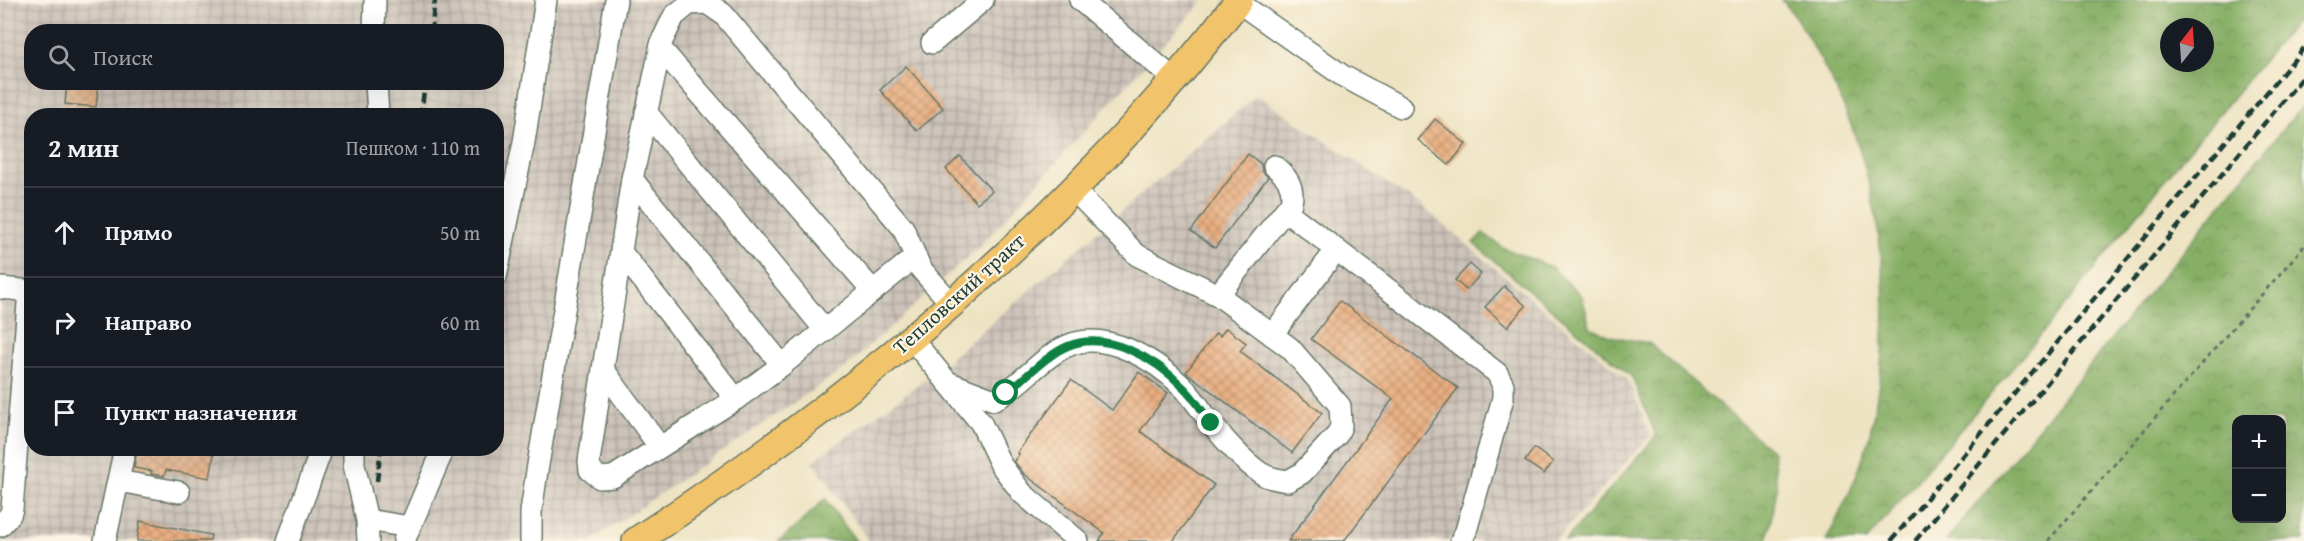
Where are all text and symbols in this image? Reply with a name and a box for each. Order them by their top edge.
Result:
north arrow [2160,18,2214,72]
search box [24,24,504,90]
icon: search [45,41,78,74]
text: Поиск [93,41,153,73]
text: 2 мин [48,128,119,167]
text: Пешком · 110 m [346,133,480,162]
icon: ahead [48,216,81,249]
text: Прямо [105,216,172,248]
text: 50 m [440,218,480,247]
street label: Тепловский тракт [886,226,1032,362]
icon: right [48,306,81,339]
text: Направо [105,306,192,338]
text: 60 m [440,308,480,337]
route start [992,379,1018,405]
icon: arrive [48,396,81,429]
text: Пункт назначения [105,396,297,428]
route end [1197,409,1223,435]
map controls [2232,415,2286,523]
button: + [2232,415,2286,469]
button: − [2232,469,2286,523]

